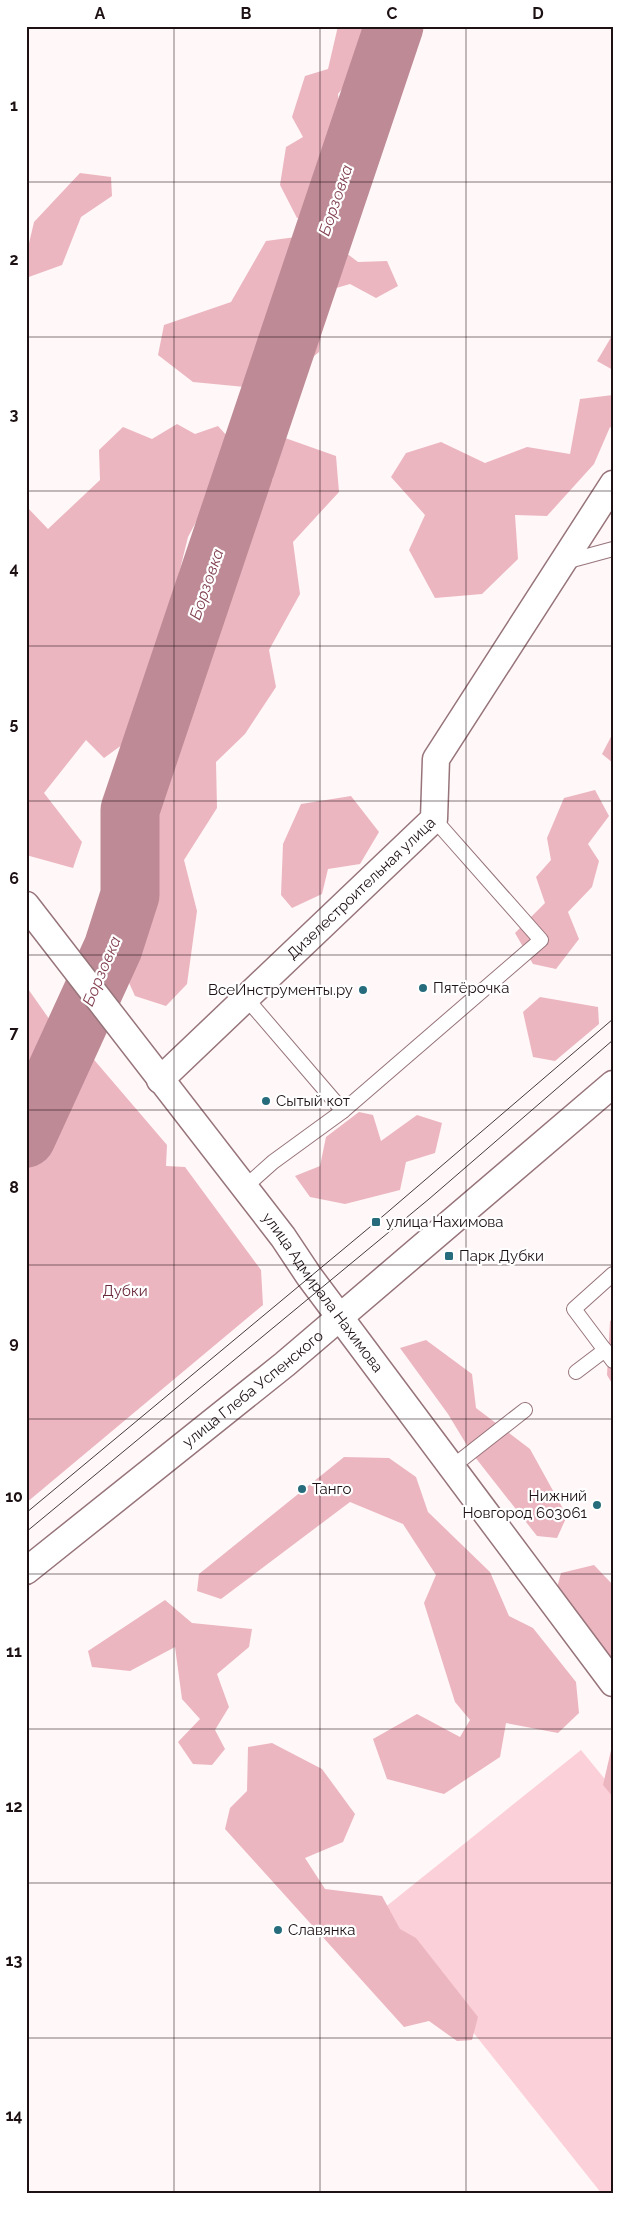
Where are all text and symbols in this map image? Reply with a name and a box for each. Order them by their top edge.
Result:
text: A [95,4,106,23]
text: B [241,4,252,23]
text: C [387,4,398,23]
text: D [532,4,544,23]
text: 1 [10,96,18,115]
water label: Борзовка [314,162,357,238]
text: 2 [9,250,19,269]
text: 3 [10,405,19,424]
water label: Борзовка [185,546,228,622]
text: 4 [9,559,19,578]
text: 5 [10,714,19,733]
street label: Дизелестроительная улица [283,813,439,963]
text: 6 [9,869,19,888]
water label: Борзовка [78,933,125,1009]
place label: Пятёрочка [433,979,509,997]
place label: ВсеИнструменты.ру [208,981,353,999]
marker: Пятёрочка [417,982,429,994]
marker: ВсеИнструменты.ру [357,984,369,996]
text: 7 [10,1023,19,1042]
place label: Сытый кот [276,1092,350,1110]
marker: Сытый кот [260,1095,272,1107]
text: 8 [9,1178,19,1197]
street label: улица Адмирала Нахимова [258,1209,387,1376]
place label: улица Нахимова [386,1213,504,1231]
marker: улица Нахимова [370,1216,382,1228]
place label: Парк Дубки [459,1247,544,1265]
marker: Парк Дубки [443,1250,455,1262]
park label: Дубки [102,1282,148,1300]
street label: улица Глеба Успенского [179,1326,327,1451]
text: 9 [9,1333,19,1352]
place label: Танго [312,1480,352,1498]
marker: Танго [296,1483,308,1495]
text: 10 [5,1487,23,1506]
place label: Нижний Новгород 603061 [463,1487,588,1522]
marker: Нижний Новгород 603061 [591,1499,603,1511]
text: 11 [6,1642,22,1661]
text: 12 [6,1797,22,1816]
place label: Славянка [288,1921,356,1939]
marker: Славянка [272,1924,284,1936]
text: 13 [6,1951,22,1970]
text: 14 [5,2106,23,2125]

